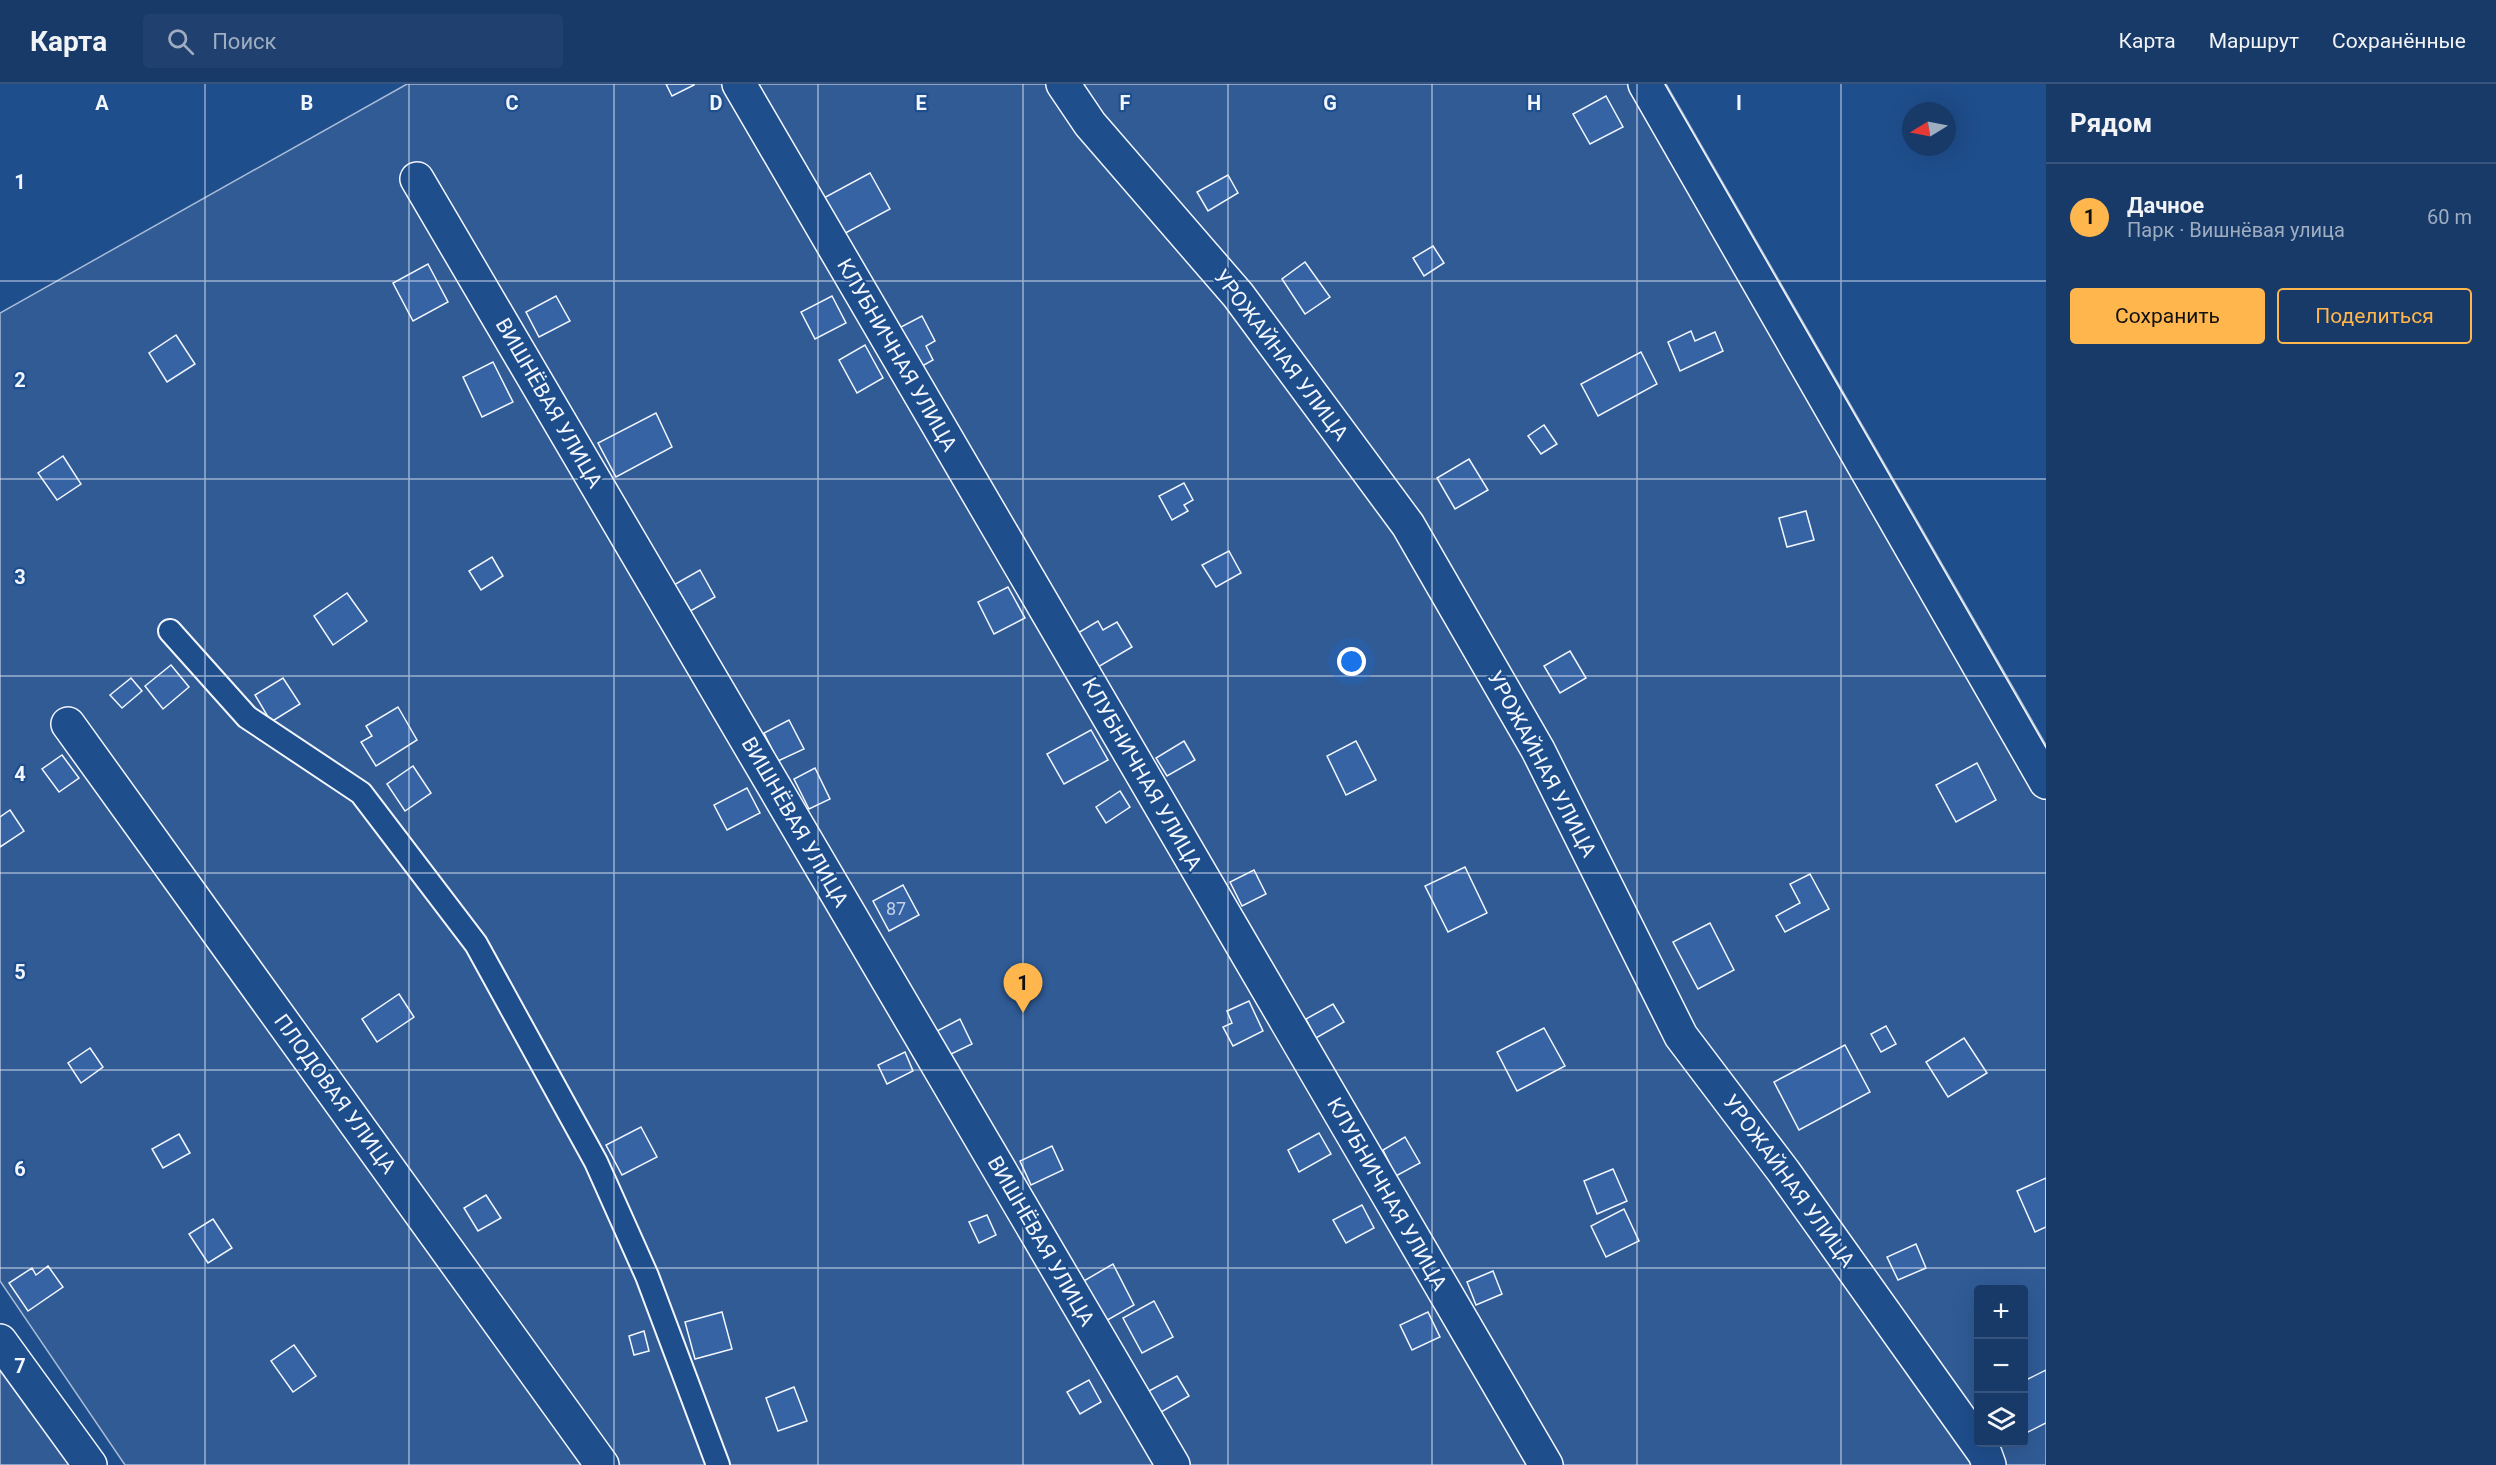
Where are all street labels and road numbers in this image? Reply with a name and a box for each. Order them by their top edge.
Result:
street label: КЛУБНИЧНАЯ УЛИЦА [832,255,962,456]
street label: УРОЖАЙНАЯ УЛИЦА [1209,265,1353,445]
street label: ВИШНЁВАЯ УЛИЦА [491,314,608,492]
street label: УРОЖАЙНАЯ УЛИЦА [1483,667,1601,862]
street label: КЛУБНИЧНАЯ УЛИЦА [1077,674,1207,875]
street label: ВИШНЁВАЯ УЛИЦА [737,733,854,911]
street label: ПЛОДОВАЯ УЛИЦА [269,1010,401,1179]
street label: УРОЖАЙНАЯ УЛИЦА [1718,1090,1860,1272]
street label: КЛУБНИЧНАЯ УЛИЦА [1322,1094,1452,1295]
street label: ВИШНЁВАЯ УЛИЦА [983,1152,1100,1330]

